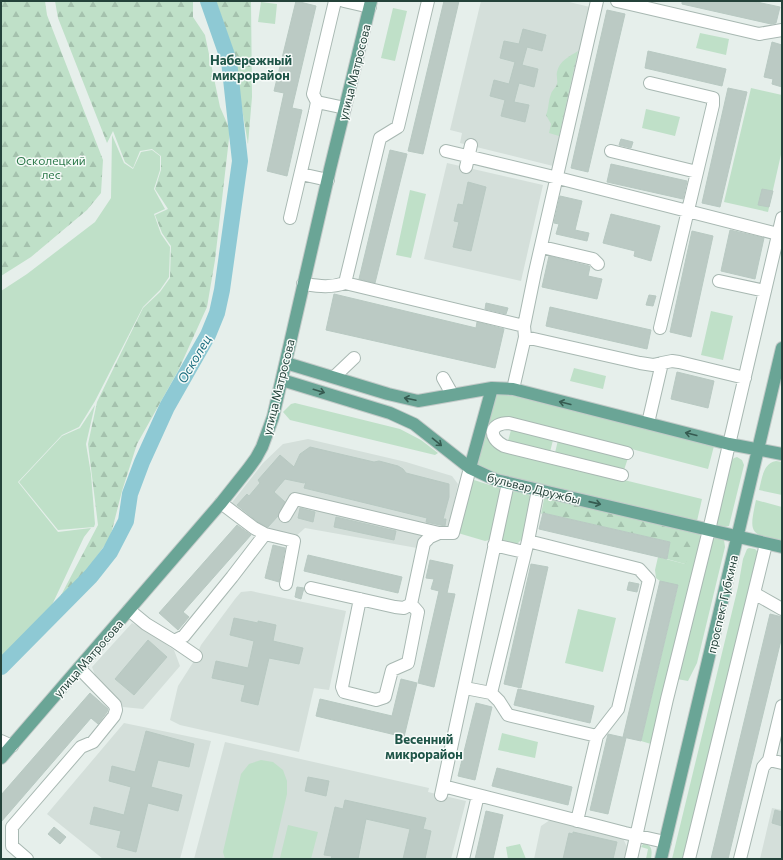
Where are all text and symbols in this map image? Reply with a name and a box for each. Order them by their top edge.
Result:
street label: улица Матросова [335,23,373,121]
district label: Набережный микрорайон [210,52,292,83]
park label: Осколецкий лес [16,153,86,181]
water label: Осколец [174,332,214,386]
street label: улица Матросова [259,338,297,436]
one-way arrow [312,388,325,395]
one-way arrow [404,395,417,403]
one-way arrow [559,398,572,406]
one-way arrow [685,430,698,437]
one-way arrow [431,438,442,447]
street label: бульвар Дружбы [486,470,582,506]
one-way arrow [588,500,601,508]
street label: проспект Губкина [704,554,740,654]
street label: улица Матросова [50,616,126,700]
district label: Весенний микрорайон [385,731,463,762]

